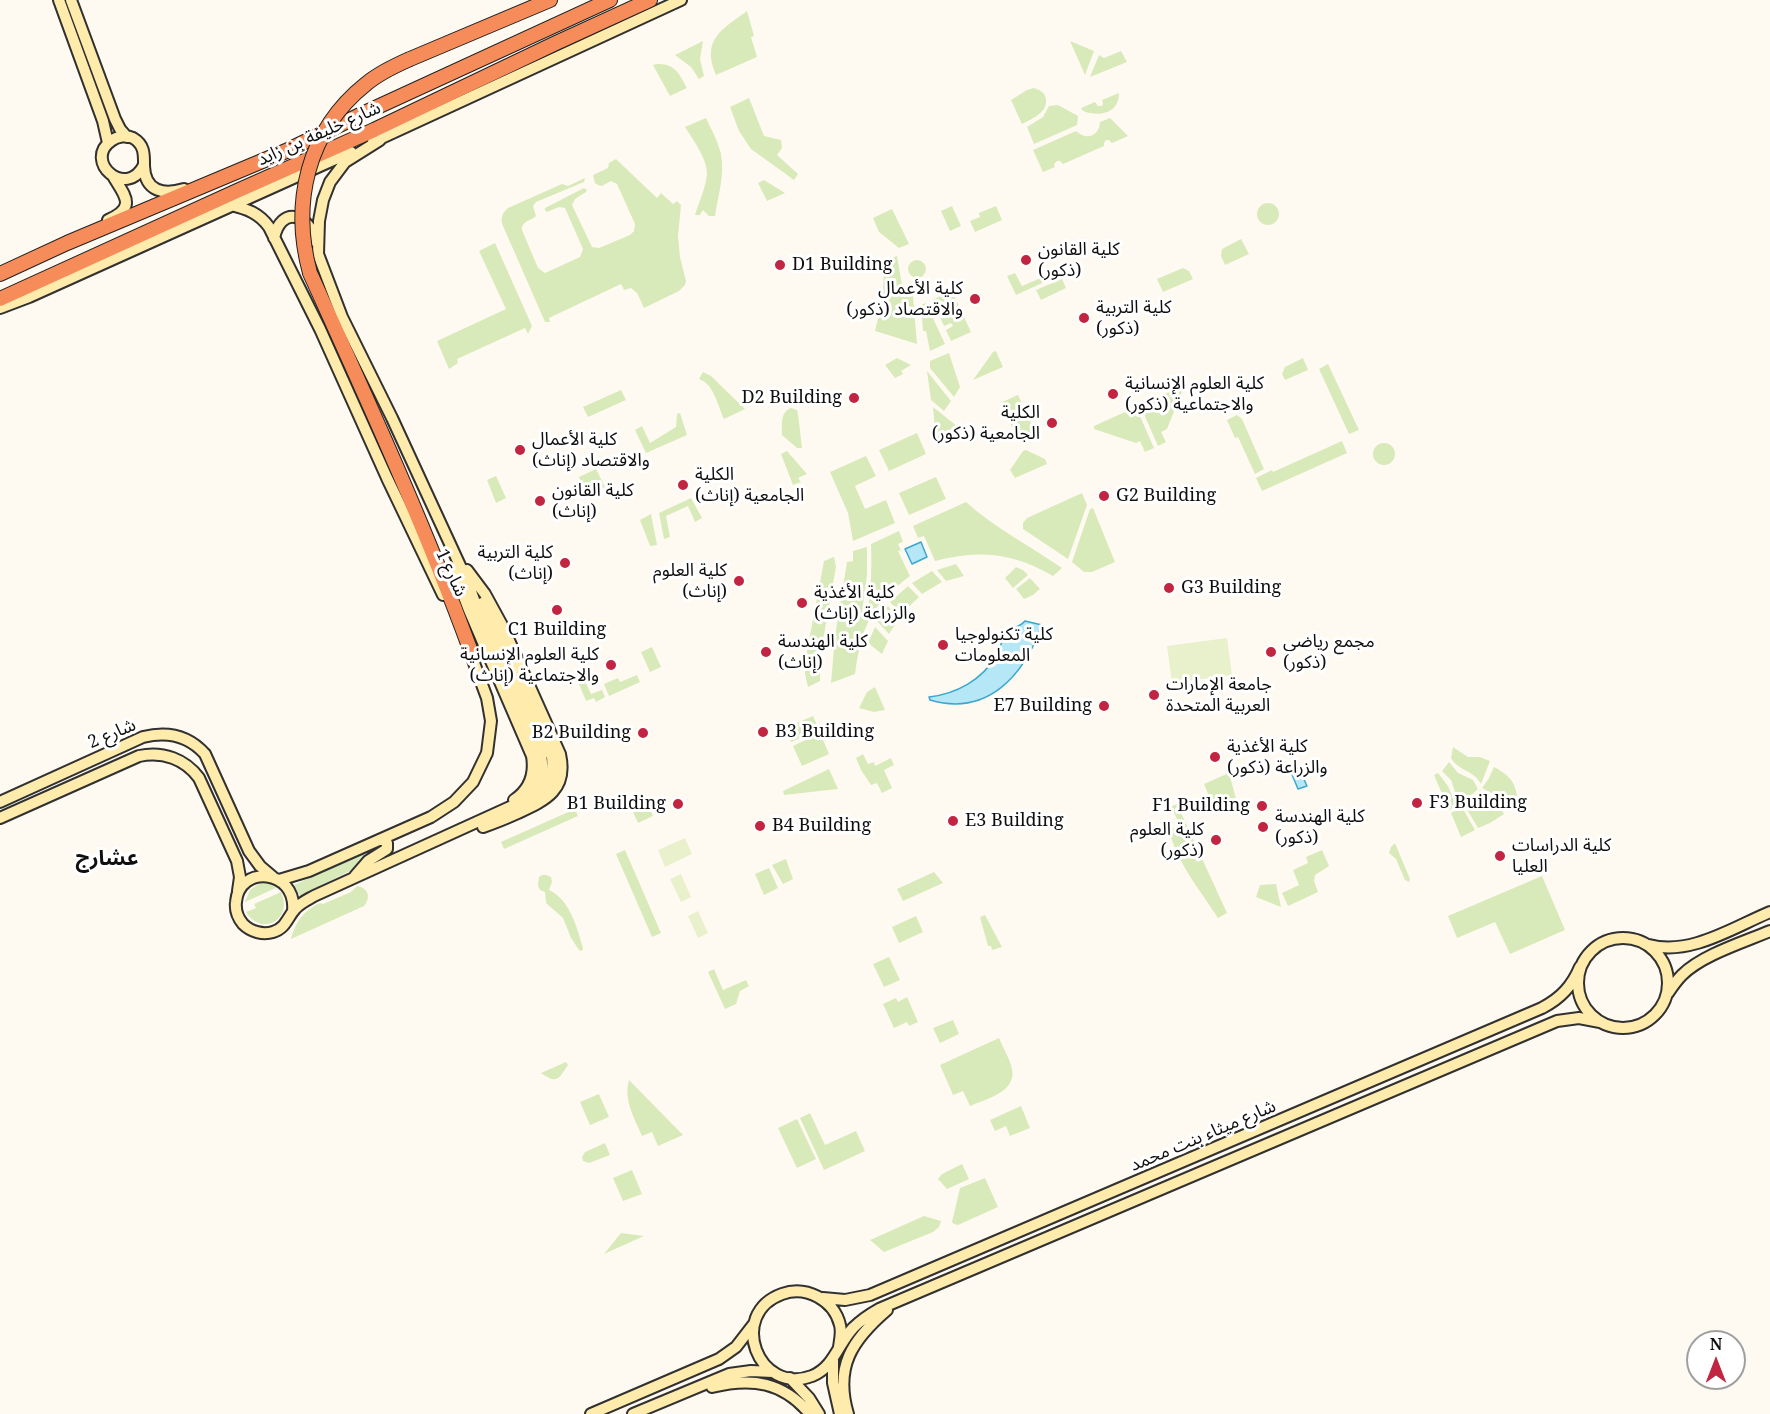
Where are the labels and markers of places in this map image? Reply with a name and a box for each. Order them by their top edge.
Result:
place label: كلية القانون (ذكور) [1038,239,1120,282]
marker: كلية القانون (ذكور) [1019,253,1033,267]
place label: D1 Building [792,254,892,276]
marker: D1 Building [773,258,787,272]
place label: كلية الأعمال والاقتصاد (ذكور) [846,278,963,320]
marker: كلية الأعمال والاقتصاد (ذكور) [968,292,982,306]
place label: كلية التربية (ذكور) [1096,297,1172,340]
marker: كلية التربية (ذكور) [1077,311,1091,325]
place label: كلية العلوم الإنسانية والاجتماعية (ذكور) [1125,373,1264,416]
place label: D2 Building [742,387,842,409]
marker: كلية العلوم الإنسانية والاجتماعية (ذكور) [1106,387,1120,401]
marker: D2 Building [847,391,861,405]
place label: الكلية الجامعية (ذكور) [932,402,1040,444]
marker: الكلية الجامعية (ذكور) [1045,416,1059,430]
place label: كلية الأعمال والاقتصاد (إناث) [532,429,650,472]
marker: كلية الأعمال والاقتصاد (إناث) [513,443,527,457]
place label: الكلية الجامعية (إناث) [695,464,804,506]
marker: الكلية الجامعية (إناث) [676,478,690,492]
place label: كلية القانون (إناث) [552,480,634,522]
place label: G2 Building [1116,485,1216,507]
marker: G2 Building [1097,489,1111,503]
marker: كلية القانون (إناث) [533,494,547,508]
place label: كلية التربية (إناث) [477,542,553,584]
marker: كلية التربية (إناث) [558,556,572,570]
place label: كلية العلوم (إناث) [653,560,727,602]
marker: كلية العلوم (إناث) [732,574,746,588]
place label: G3 Building [1181,577,1281,599]
marker: G3 Building [1162,581,1176,595]
place label: كلية الأغذية والزراعة (إناث) [814,582,916,624]
marker: كلية الأغذية والزراعة (إناث) [795,596,809,610]
marker: C1 Building [550,603,564,617]
place label: C1 Building [508,619,606,641]
place label: كلية تكنولوجيا المعلومات [955,624,1053,666]
place label: كلية الهندسة (إناث) [778,631,868,674]
place label: مجمع رياضي (ذكور) [1283,631,1375,674]
marker: كلية تكنولوجيا المعلومات [936,638,950,652]
place label: كلية العلوم الإنسانية والاجتماعية (إناث) [460,644,599,686]
marker: كلية الهندسة (إناث) [759,645,773,659]
marker: مجمع رياضي (ذكور) [1264,645,1278,659]
marker: كلية العلوم الإنسانية والاجتماعية (إناث) [604,658,618,672]
place label: جامعة الإمارات العربية المتحدة [1166,674,1272,716]
marker: جامعة الإمارات العربية المتحدة [1147,688,1161,702]
place label: E7 Building [993,695,1092,717]
marker: E7 Building [1097,699,1111,713]
place label: B3 Building [775,721,874,743]
place label: B2 Building [532,722,631,744]
marker: B3 Building [756,725,770,739]
marker: B2 Building [636,726,650,740]
place label: كلية الأغذية والزراعة (ذكور) [1227,736,1328,778]
marker: كلية الأغذية والزراعة (ذكور) [1208,750,1222,764]
place label: F3 Building [1429,792,1527,814]
place label: B1 Building [567,793,666,815]
place label: F1 Building [1152,795,1250,817]
marker: F3 Building [1410,796,1424,810]
marker: B1 Building [671,797,685,811]
marker: F1 Building [1255,799,1269,813]
place label: كلية الهندسة (ذكور) [1275,806,1365,848]
place label: E3 Building [965,810,1064,832]
marker: E3 Building [946,814,960,828]
place label: B4 Building [772,815,871,837]
marker: B4 Building [753,819,767,833]
place label: كلية العلوم (ذكور) [1130,819,1204,862]
marker: كلية الهندسة (ذكور) [1256,820,1270,834]
marker: كلية العلوم (ذكور) [1209,833,1223,847]
place label: كلية الدراسات العليا [1512,835,1611,878]
marker: كلية الدراسات العليا [1493,849,1507,863]

